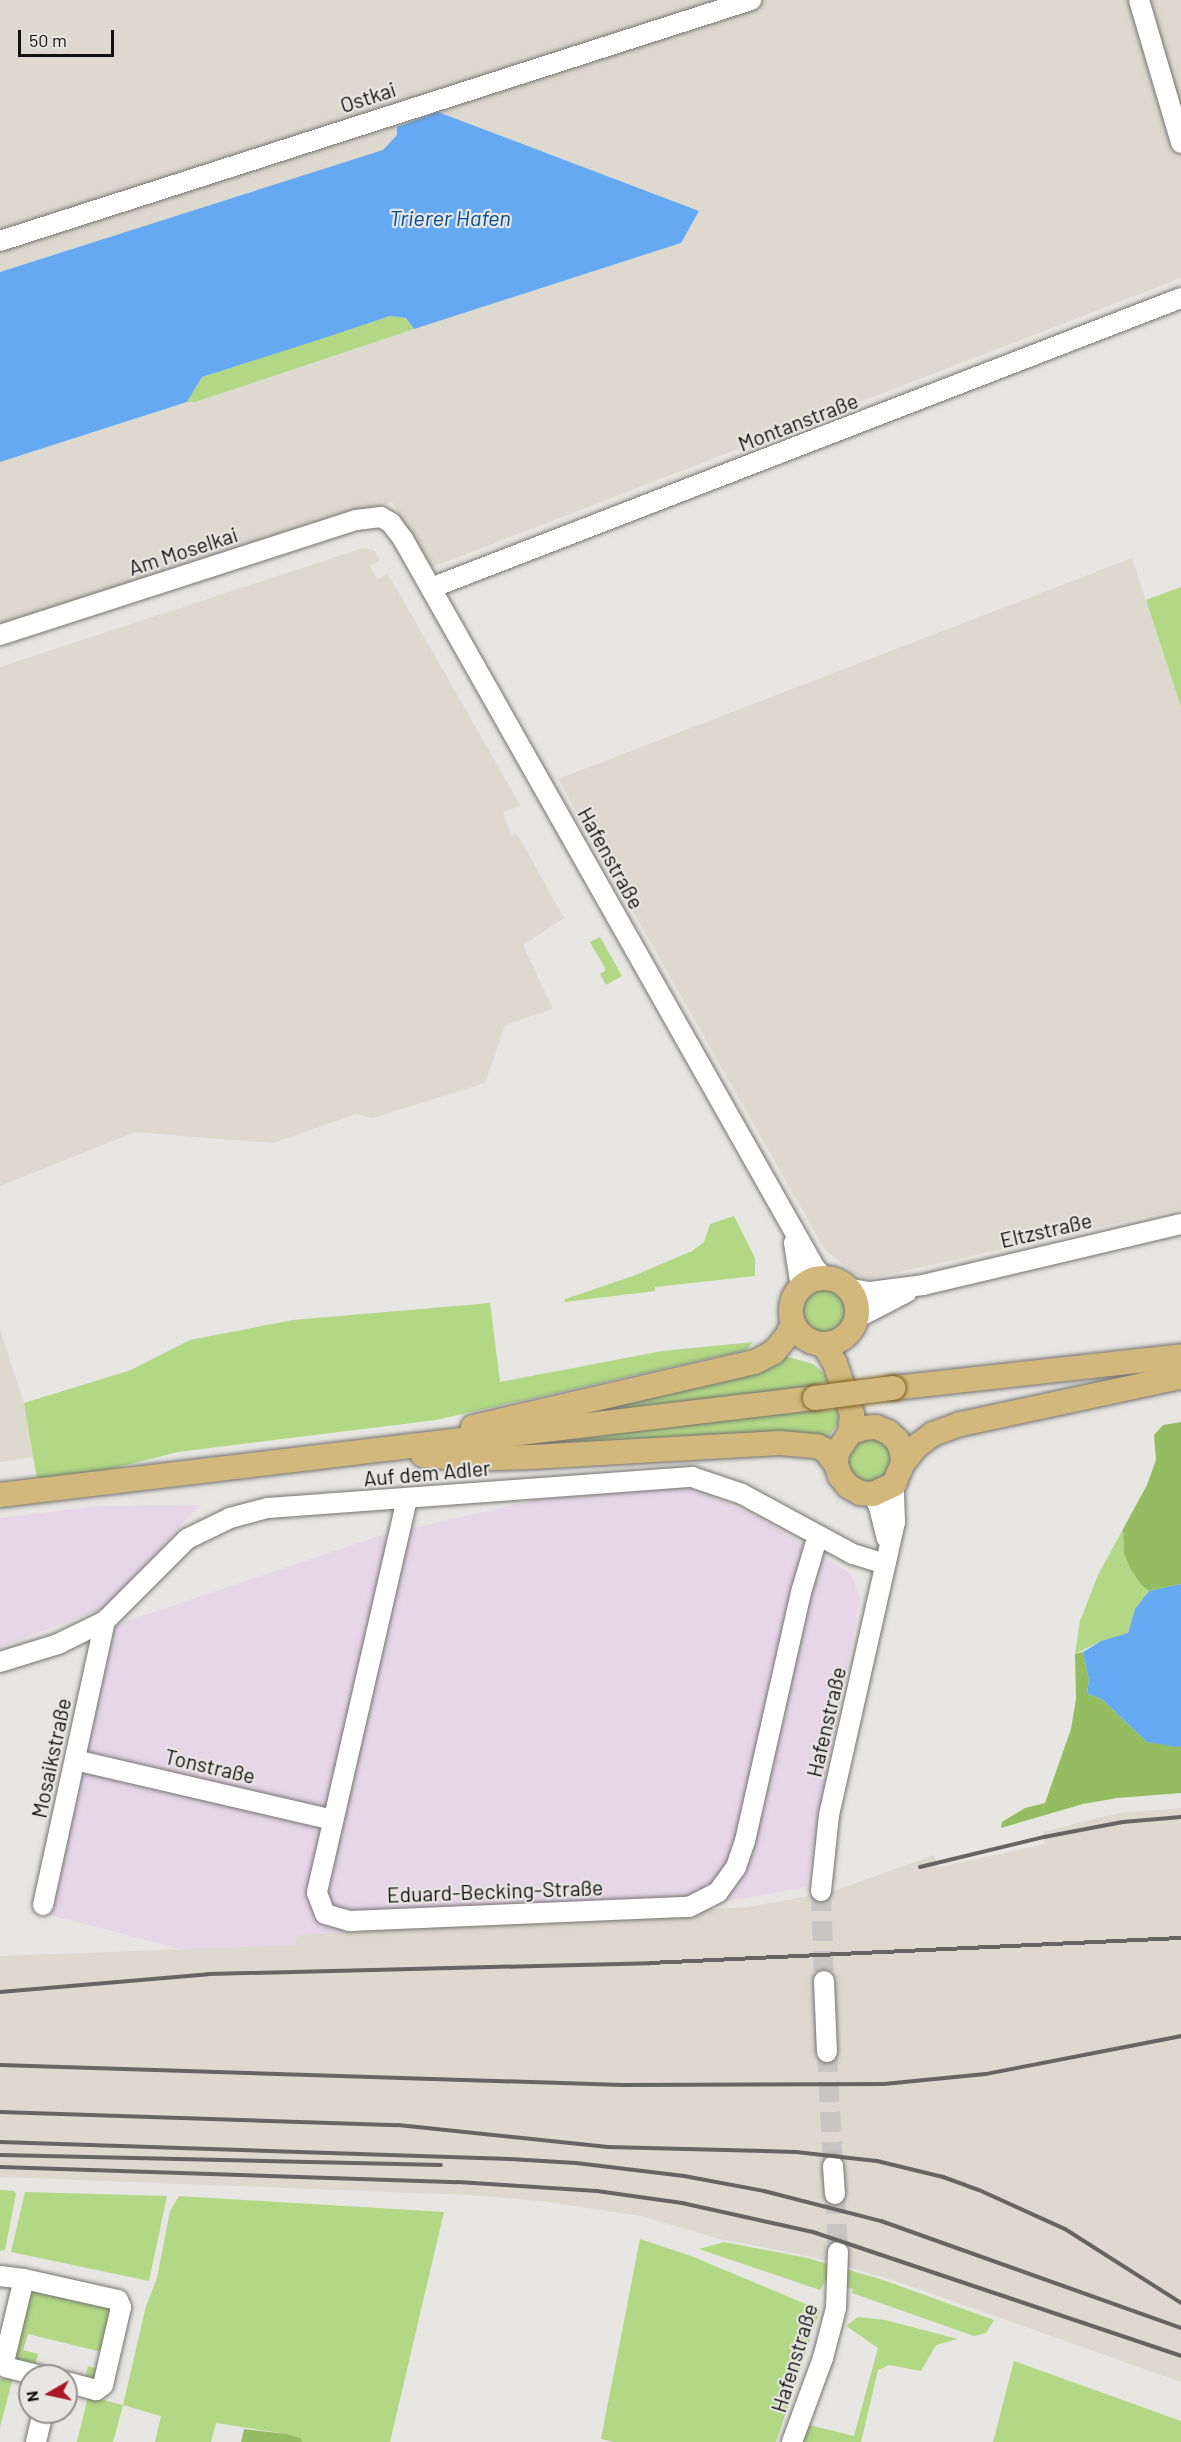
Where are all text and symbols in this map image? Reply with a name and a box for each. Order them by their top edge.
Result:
scale bar [21,18,117,56]
text: 50 m [29,29,67,51]
street label: Ostkai [337,76,399,118]
water label: Trierer Hafen [389,205,511,231]
street label: Montanstraße [734,388,862,456]
street label: Am Moselkai [125,522,241,580]
street label: Hafenstraße [573,803,649,913]
street label: Eltzstraße [998,1207,1094,1253]
street label: Auf dem Adler [362,1455,492,1491]
street label: Hafenstraße [801,1664,851,1780]
street label: Mosaikstraße [26,1696,76,1820]
street label: Tonstraße [162,1743,258,1789]
street label: Eduard-Becking-Straße [386,1875,604,1907]
street label: Hafenstraße [766,2301,822,2415]
north arrow [18,2364,78,2424]
text: N [21,2390,42,2403]

